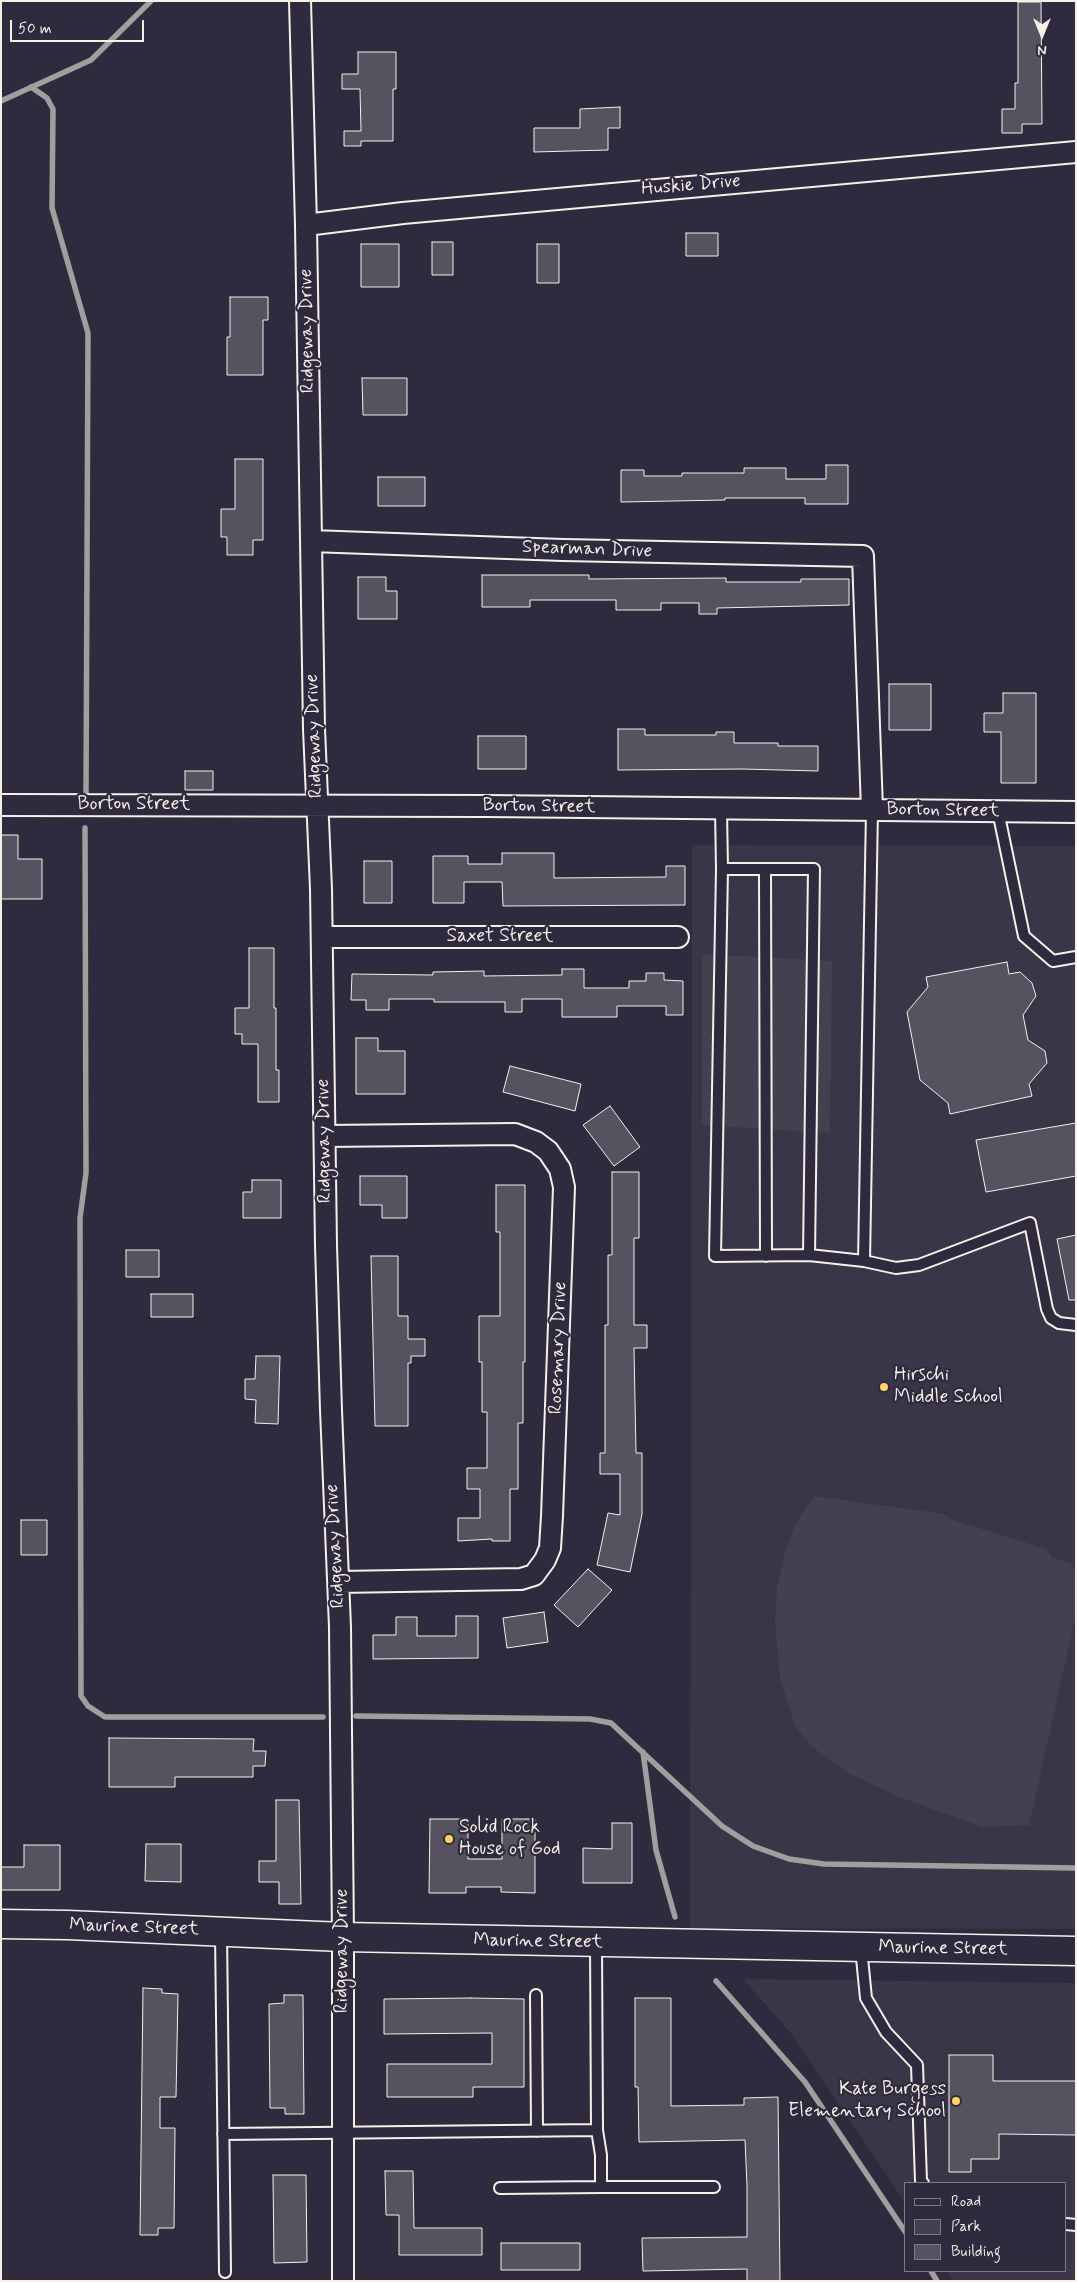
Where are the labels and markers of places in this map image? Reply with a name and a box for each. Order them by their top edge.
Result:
place label: Hirschi Middle School [894,1365,1003,1409]
marker: Hirschi Middle School [878,1381,890,1393]
place label: Solid Rock House of God [459,1817,561,1861]
marker: Solid Rock House of God [443,1833,455,1845]
place label: Kate Burgess Elementary School [788,2079,946,2123]
marker: Kate Burgess Elementary School [950,2095,962,2107]

